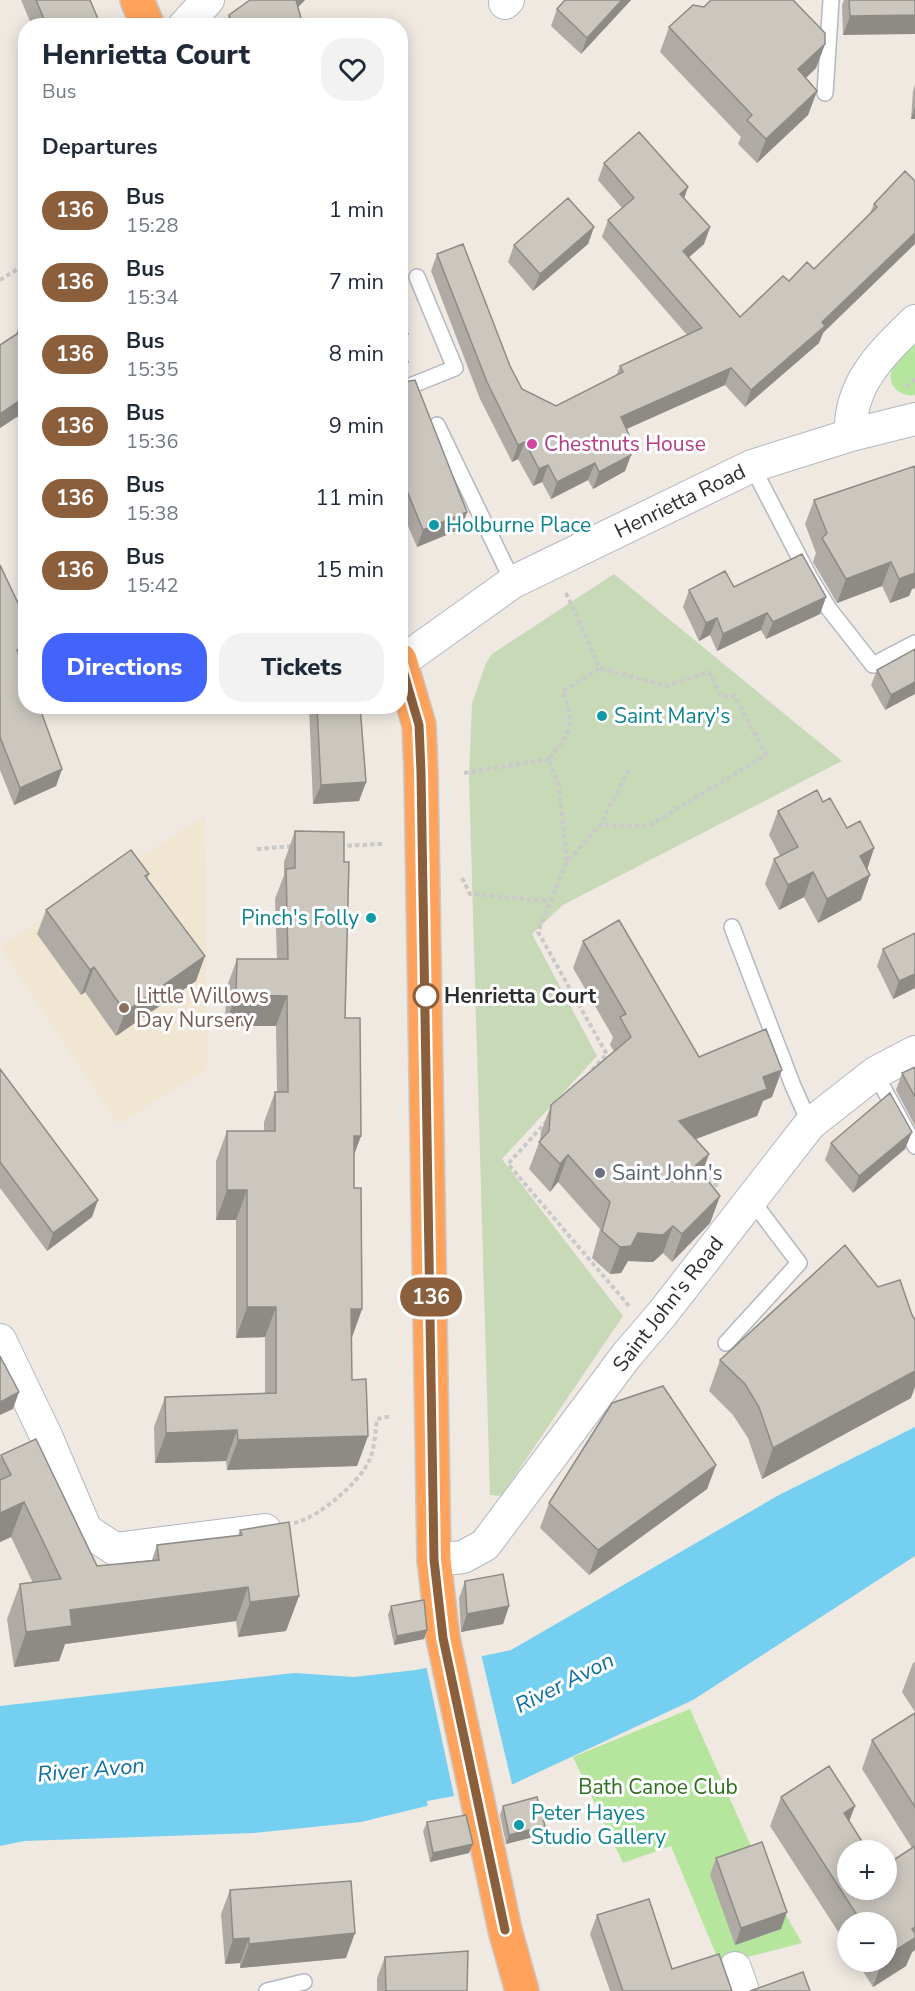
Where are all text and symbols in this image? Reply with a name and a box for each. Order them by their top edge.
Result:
text: Henrietta Court [42,36,250,74]
button: heart [321,38,384,101]
text: Bus [42,78,76,105]
text: Departures [42,132,157,162]
text: Bus [126,182,165,212]
text: 1 min [329,195,384,225]
text: 136 [56,196,94,224]
text: 15:28 [126,212,179,239]
text: Bus [126,254,165,284]
text: 7 min [329,267,384,297]
text: 136 [56,268,94,296]
text: 15:34 [126,284,179,311]
text: Bus [126,326,165,356]
text: 8 min [329,339,384,369]
text: 136 [56,340,94,368]
text: 15:35 [126,356,179,383]
text: Bus [126,398,165,428]
text: 9 min [329,411,384,441]
text: 136 [56,412,94,440]
text: 15:36 [126,428,179,455]
place label: Chestnuts House [544,430,706,458]
marker: Chestnuts House [525,437,539,451]
street label: Henrietta Road [610,457,750,545]
text: Bus [126,470,165,500]
text: 11 min [316,483,384,513]
text: 136 [56,484,94,512]
text: 15:38 [126,500,179,527]
place label: Holburne Place [446,511,591,539]
marker: Holburne Place [427,518,441,532]
text: Bus [126,542,165,572]
text: 15 min [316,555,384,585]
text: 136 [56,556,94,584]
text: 15:42 [126,572,179,599]
button: Directions [42,633,207,702]
button: Tickets [219,633,384,702]
place label: Saint Mary's [614,702,730,730]
marker: Saint Mary's [595,709,609,723]
place label: Pinch's Folly [241,904,359,932]
marker: Pinch's Folly [364,911,378,925]
place label: Little Willows Day Nursery [136,982,269,1034]
place label: Henrietta Court [444,982,597,1010]
marker: Henrietta Court [413,983,439,1009]
marker: Little Willows Day Nursery [117,1001,131,1015]
place label: Saint John's [612,1159,723,1187]
marker: Saint John's [593,1166,607,1180]
street label: Saint John's Road [606,1230,730,1378]
line badge: 136 [396,1278,466,1316]
text: 136 [412,1283,450,1311]
water label: River Avon [510,1645,619,1721]
water label: River Avon [36,1750,146,1790]
park label: Bath Canoe Club [578,1773,738,1801]
place label: Peter Hayes Studio Gallery [531,1799,666,1851]
marker: Peter Hayes Studio Gallery [512,1818,526,1832]
map controls [837,1840,897,1972]
button: + [837,1840,897,1900]
button: − [837,1912,897,1972]

